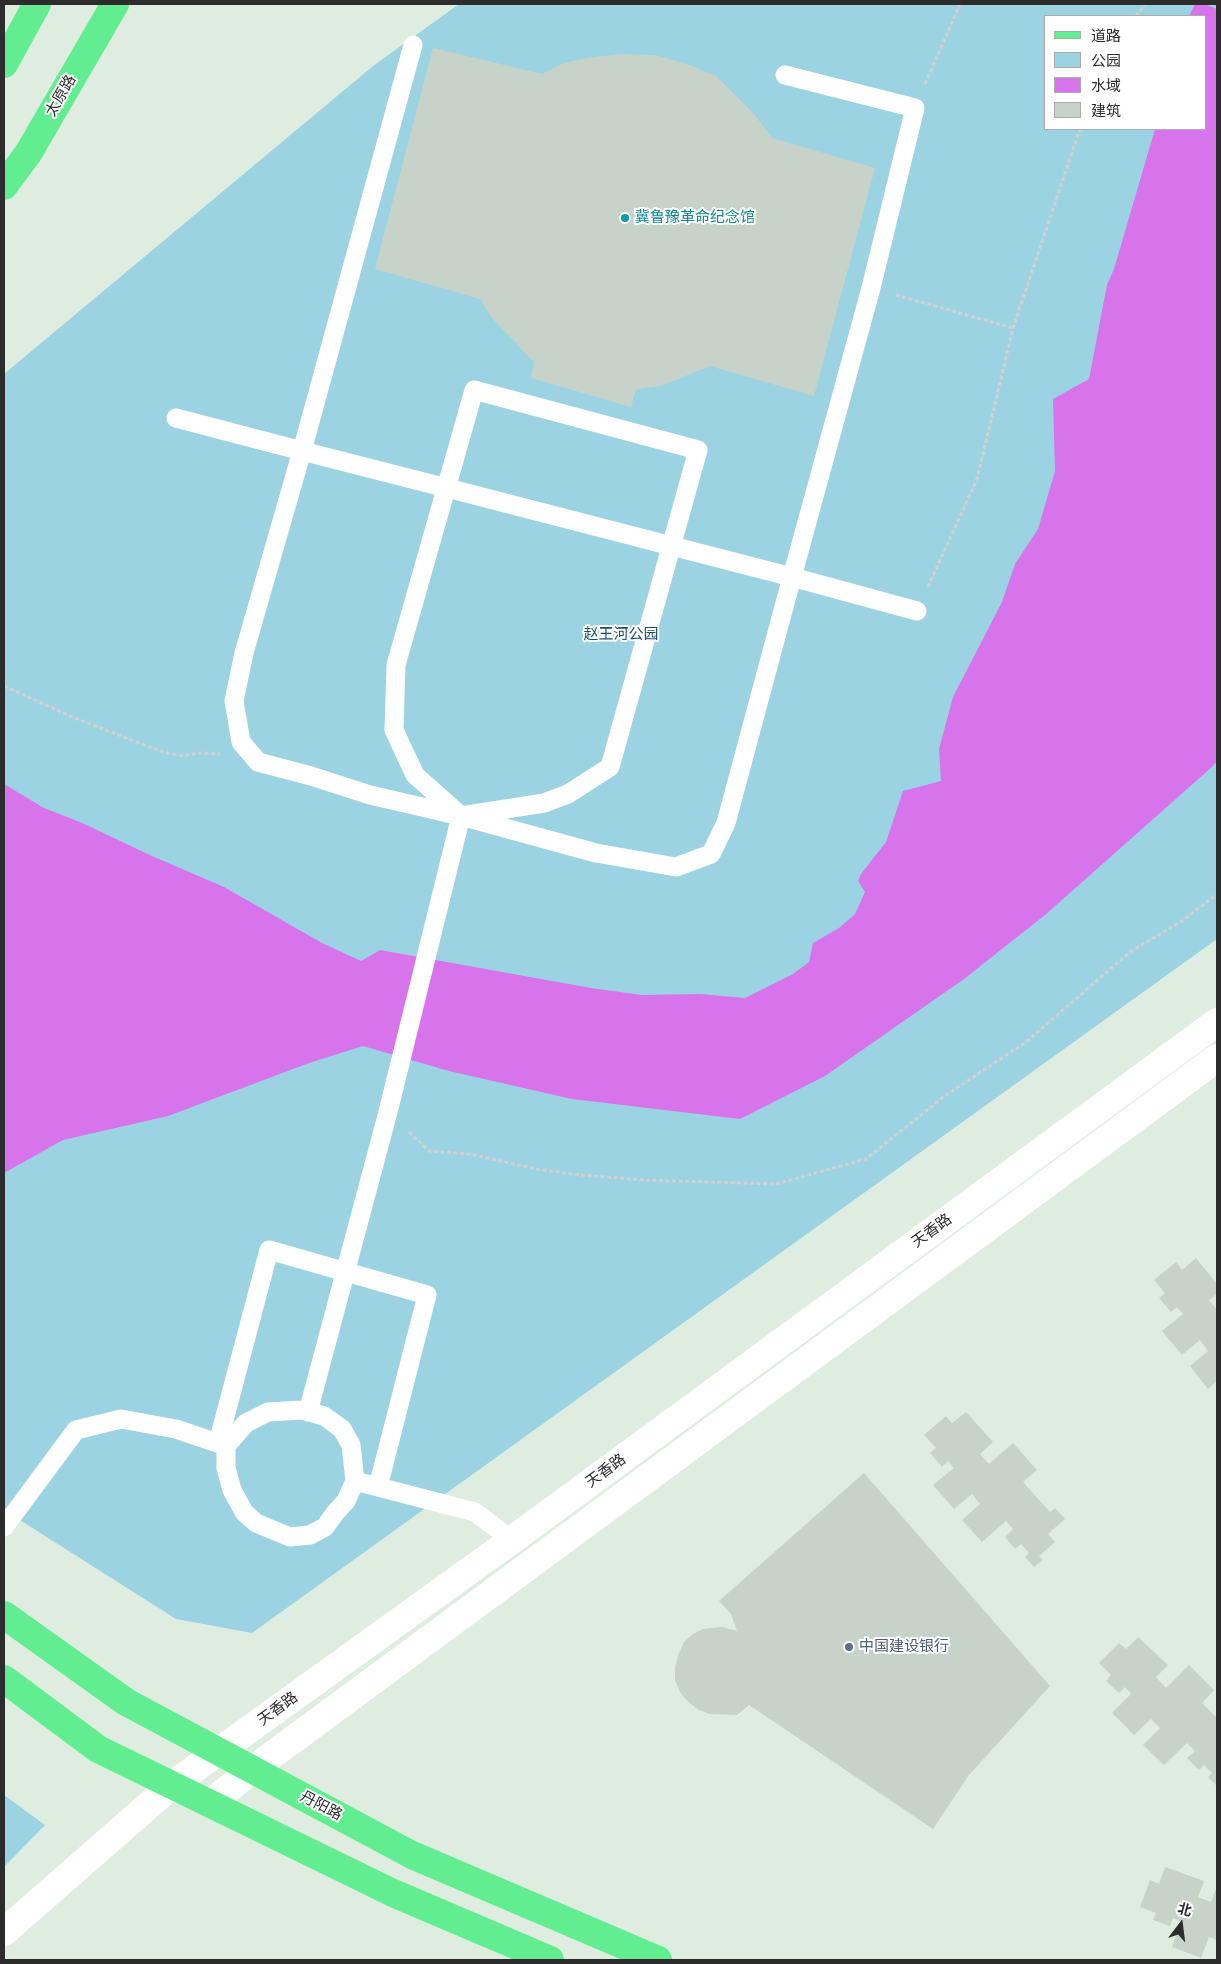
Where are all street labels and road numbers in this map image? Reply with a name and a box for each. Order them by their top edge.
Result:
street label: 太原路 [42,72,80,120]
street label: 天香路 [909,1210,955,1252]
street label: 天香路 [583,1450,629,1492]
street label: 天香路 [255,1688,301,1730]
street label: 丹阳路 [297,1787,345,1825]

